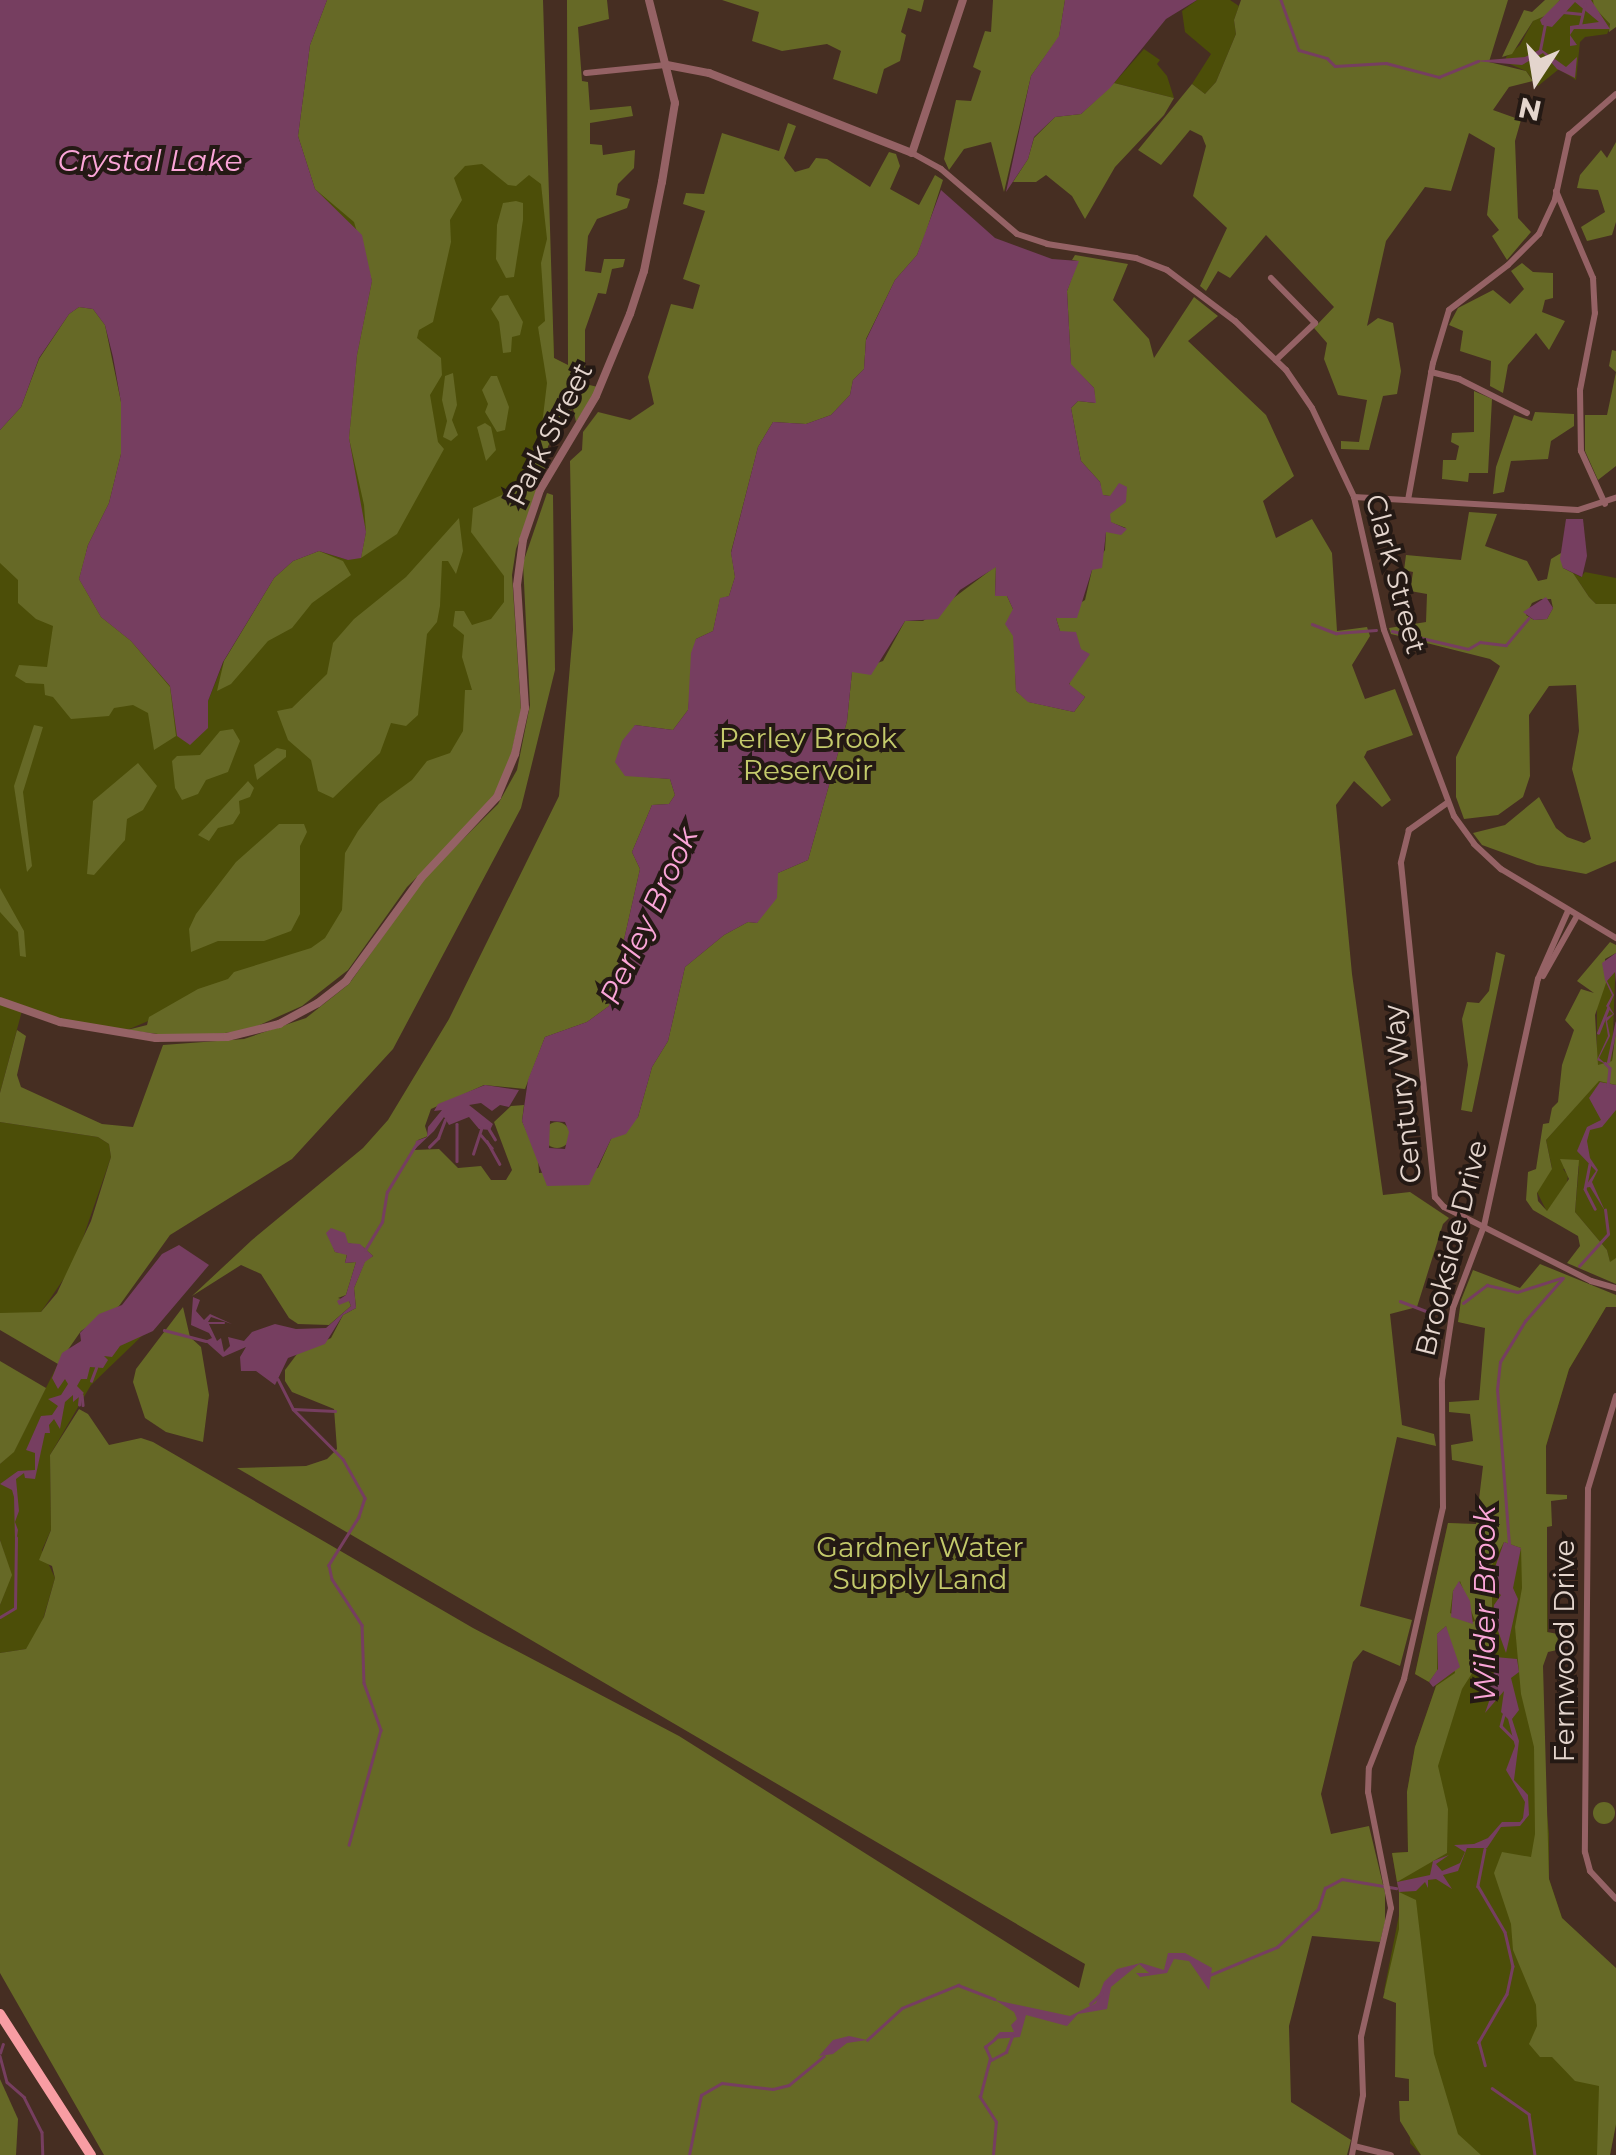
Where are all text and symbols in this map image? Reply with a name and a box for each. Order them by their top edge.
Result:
north arrow [1486,30,1586,130]
text: N [1515,90,1544,128]
water label: Crystal Lake [57,143,243,179]
street label: Park Street [499,357,599,511]
street label: Clark Street [1359,491,1433,657]
park label: Perley Brook Reservoir [719,721,897,787]
water label: Perley Brook [592,822,706,1010]
street label: Century Way [1376,1003,1428,1185]
street label: Brookside Drive [1408,1137,1494,1359]
water label: Wilder Brook [1467,1506,1503,1702]
park label: Gardner Water Supply Land [816,1530,1024,1596]
street label: Fernwood Drive [1547,1540,1581,1762]

